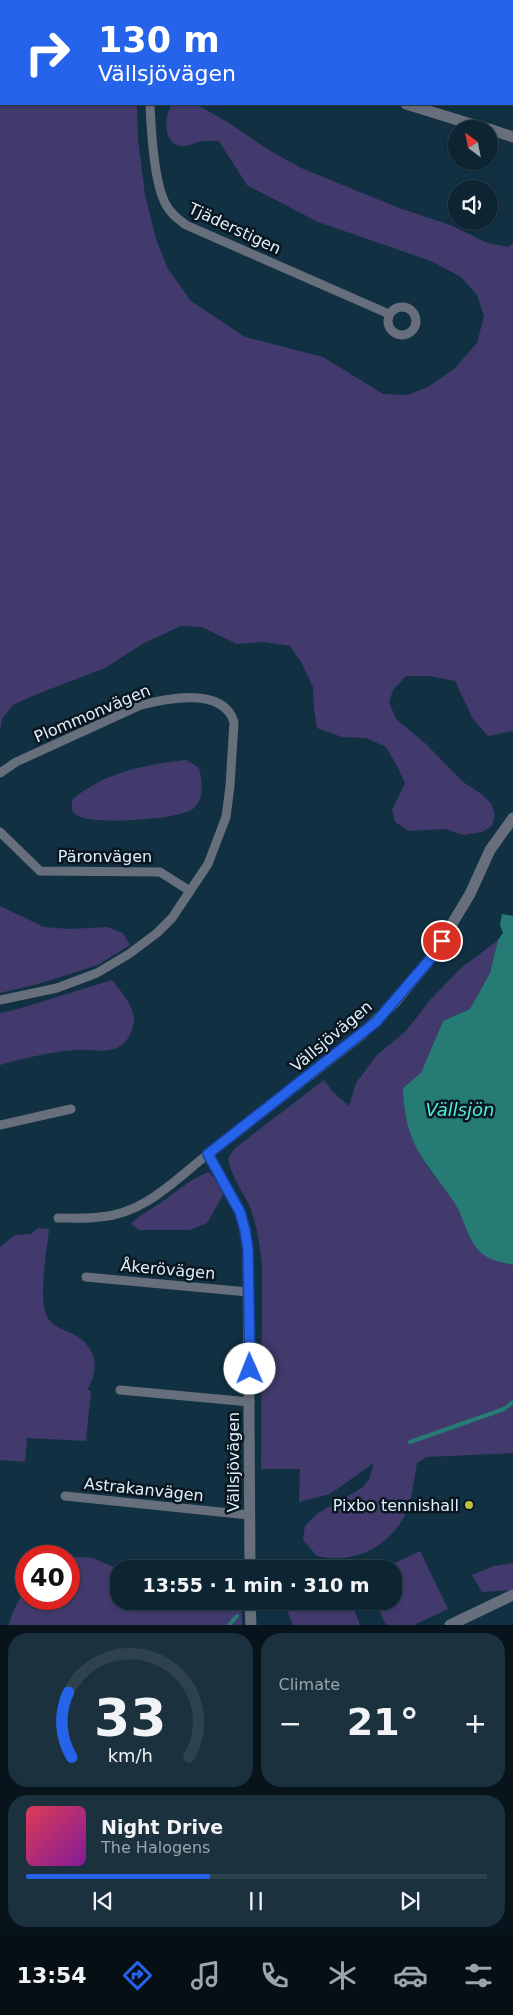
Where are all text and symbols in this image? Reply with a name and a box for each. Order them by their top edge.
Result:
icon: right [15,20,80,85]
text: 130 m [98,20,220,60]
text: Vällsjövägen [98,61,236,86]
north arrow [448,120,498,170]
map controls [448,120,498,230]
button: sound [448,180,498,230]
street label: Tjäderstigen [185,198,284,258]
street label: Plommonvägen [31,680,153,747]
street label: Päronvägen [58,847,152,866]
pin [421,920,463,962]
icon: arrive [428,927,456,955]
street label: Vällsjövägen [287,997,376,1076]
water label: Vällsjön [426,1099,495,1120]
street label: Åkerövägen [120,1256,216,1283]
position arrow [223,1342,275,1394]
street label: Vällsjövägen [224,1412,243,1512]
street label: Astrakanvägen [83,1474,205,1505]
place label: Pixbo tennishall [333,1496,459,1515]
marker: Pixbo tennishall [463,1499,475,1511]
speed limit sign: 40 [15,1545,80,1610]
text: 13:55 · 1 min · 310 m [142,1574,370,1596]
text: Climate [279,1675,340,1694]
text: 33 [94,1688,166,1748]
text: 21° [347,1700,419,1744]
text: − [279,1707,302,1740]
text: + [464,1707,487,1740]
text: km/h [108,1745,153,1766]
text: Night Drive [101,1816,223,1838]
text: The Halogens [101,1838,210,1857]
icon: previous [89,1887,117,1915]
icon: pause [242,1887,270,1915]
icon: next [396,1887,424,1915]
icon: directions [120,1958,155,1993]
icon: music [188,1958,223,1993]
icon: phone [257,1958,292,1993]
icon: climate [325,1958,360,1993]
icon: car [393,1958,428,1993]
icon: filters [461,1958,496,1993]
text: 13:54 [17,1963,87,1988]

